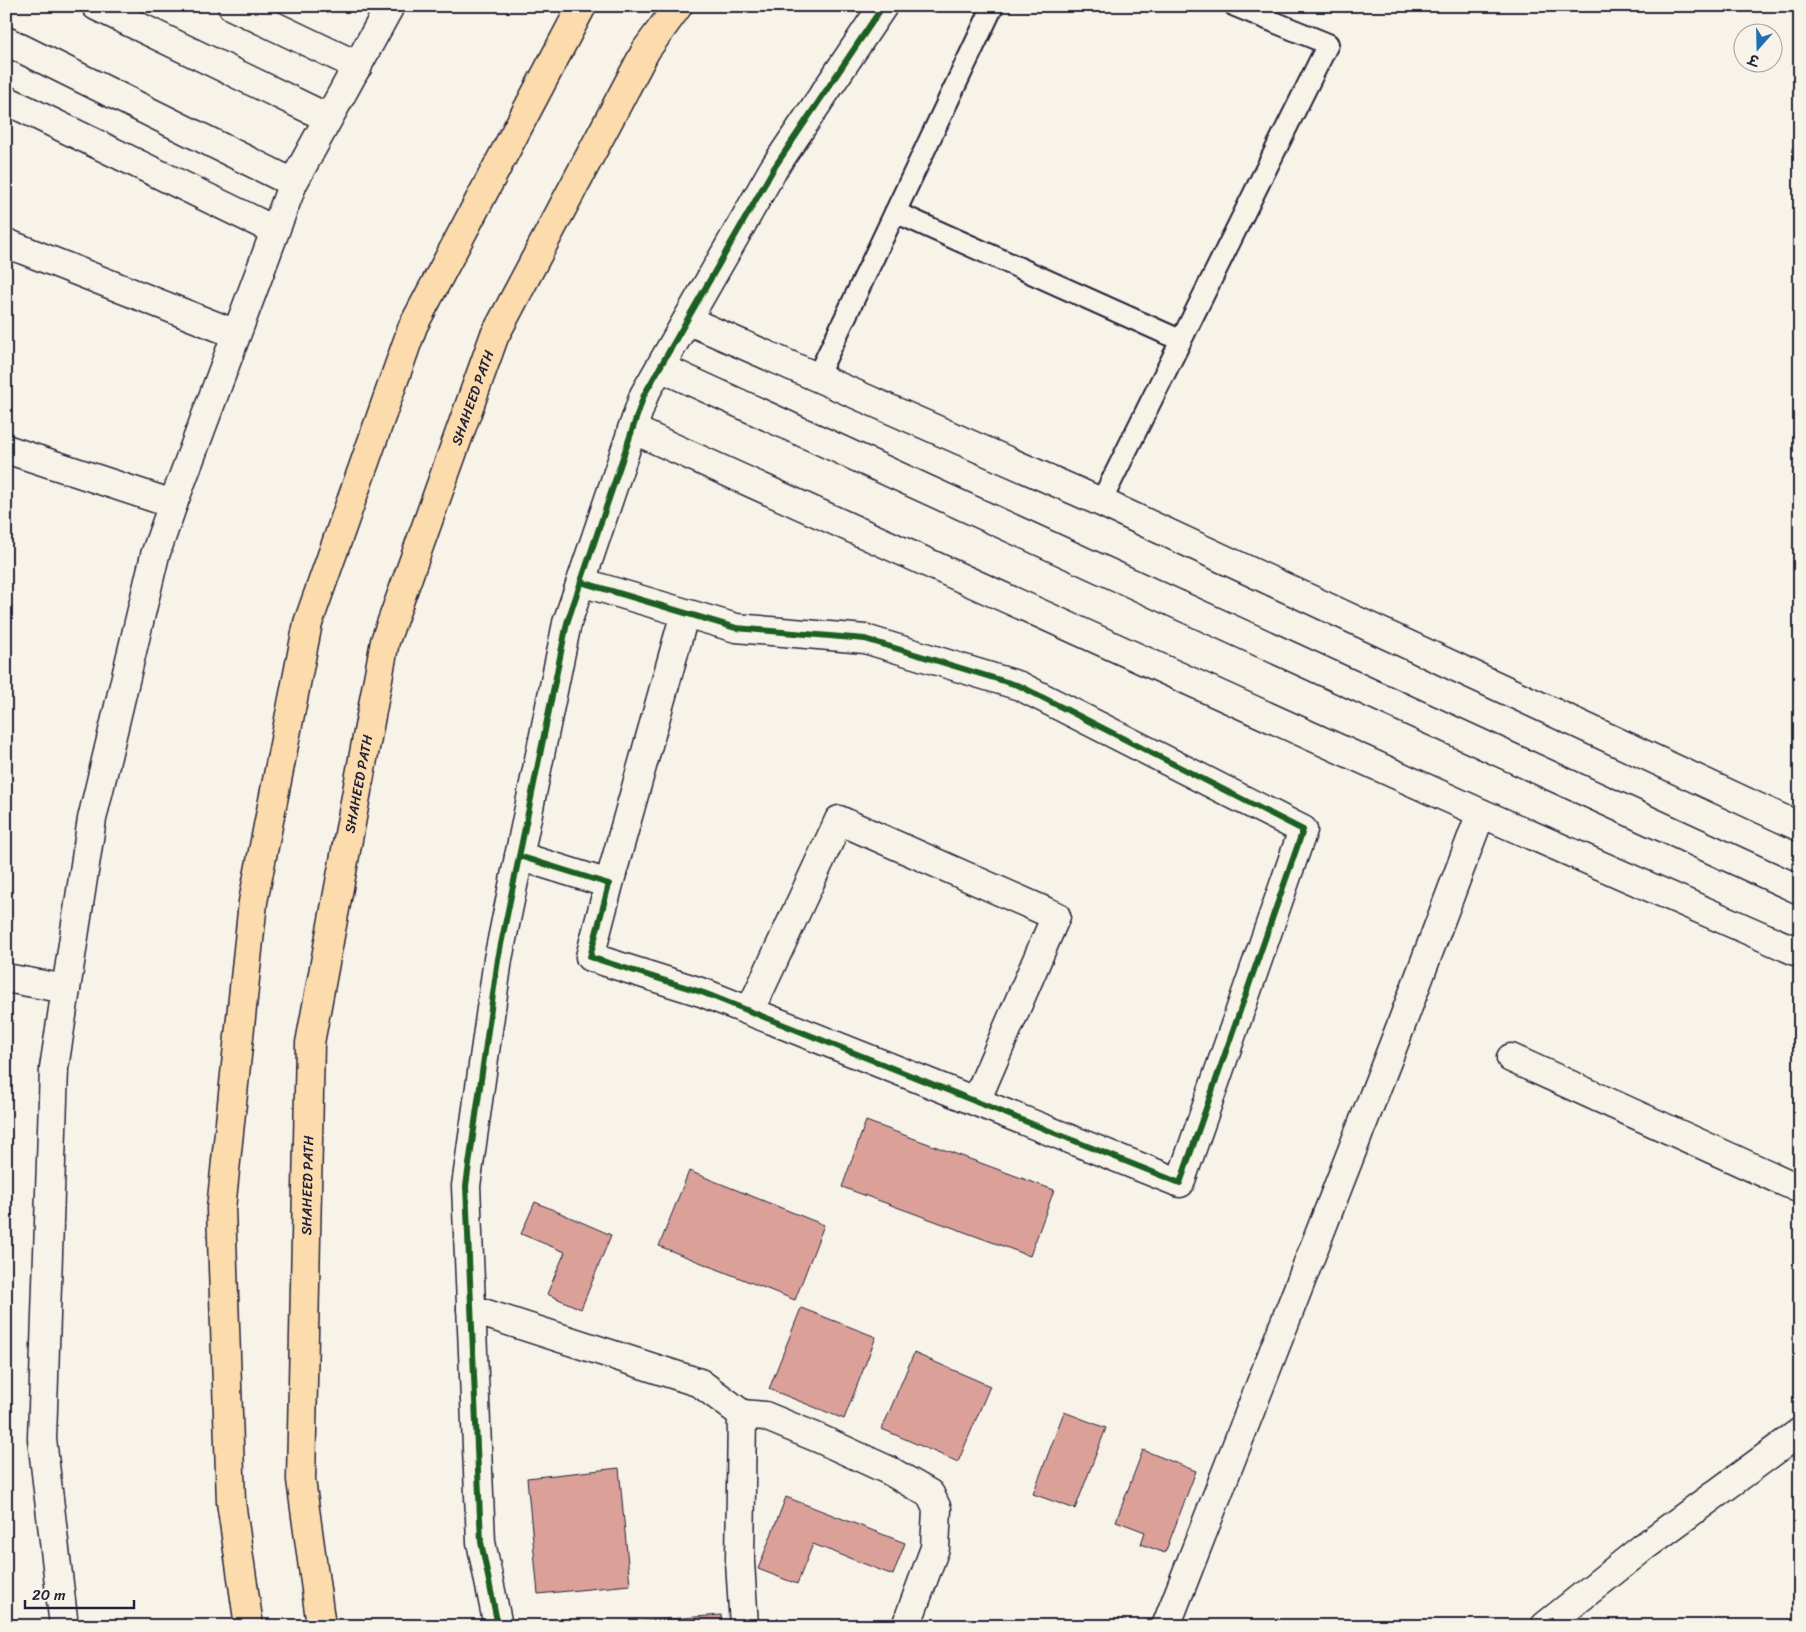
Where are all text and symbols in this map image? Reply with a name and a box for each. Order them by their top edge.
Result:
north arrow [1734,22,1784,72]
text: उ [1743,46,1764,74]
street label: SHAHEED PATH [444,346,501,449]
street label: SHAHEED PATH [337,733,380,835]
street label: SHAHEED PATH [294,1135,321,1236]
scale bar [25,1577,134,1609]
text: 20 m [32,1582,66,1608]

